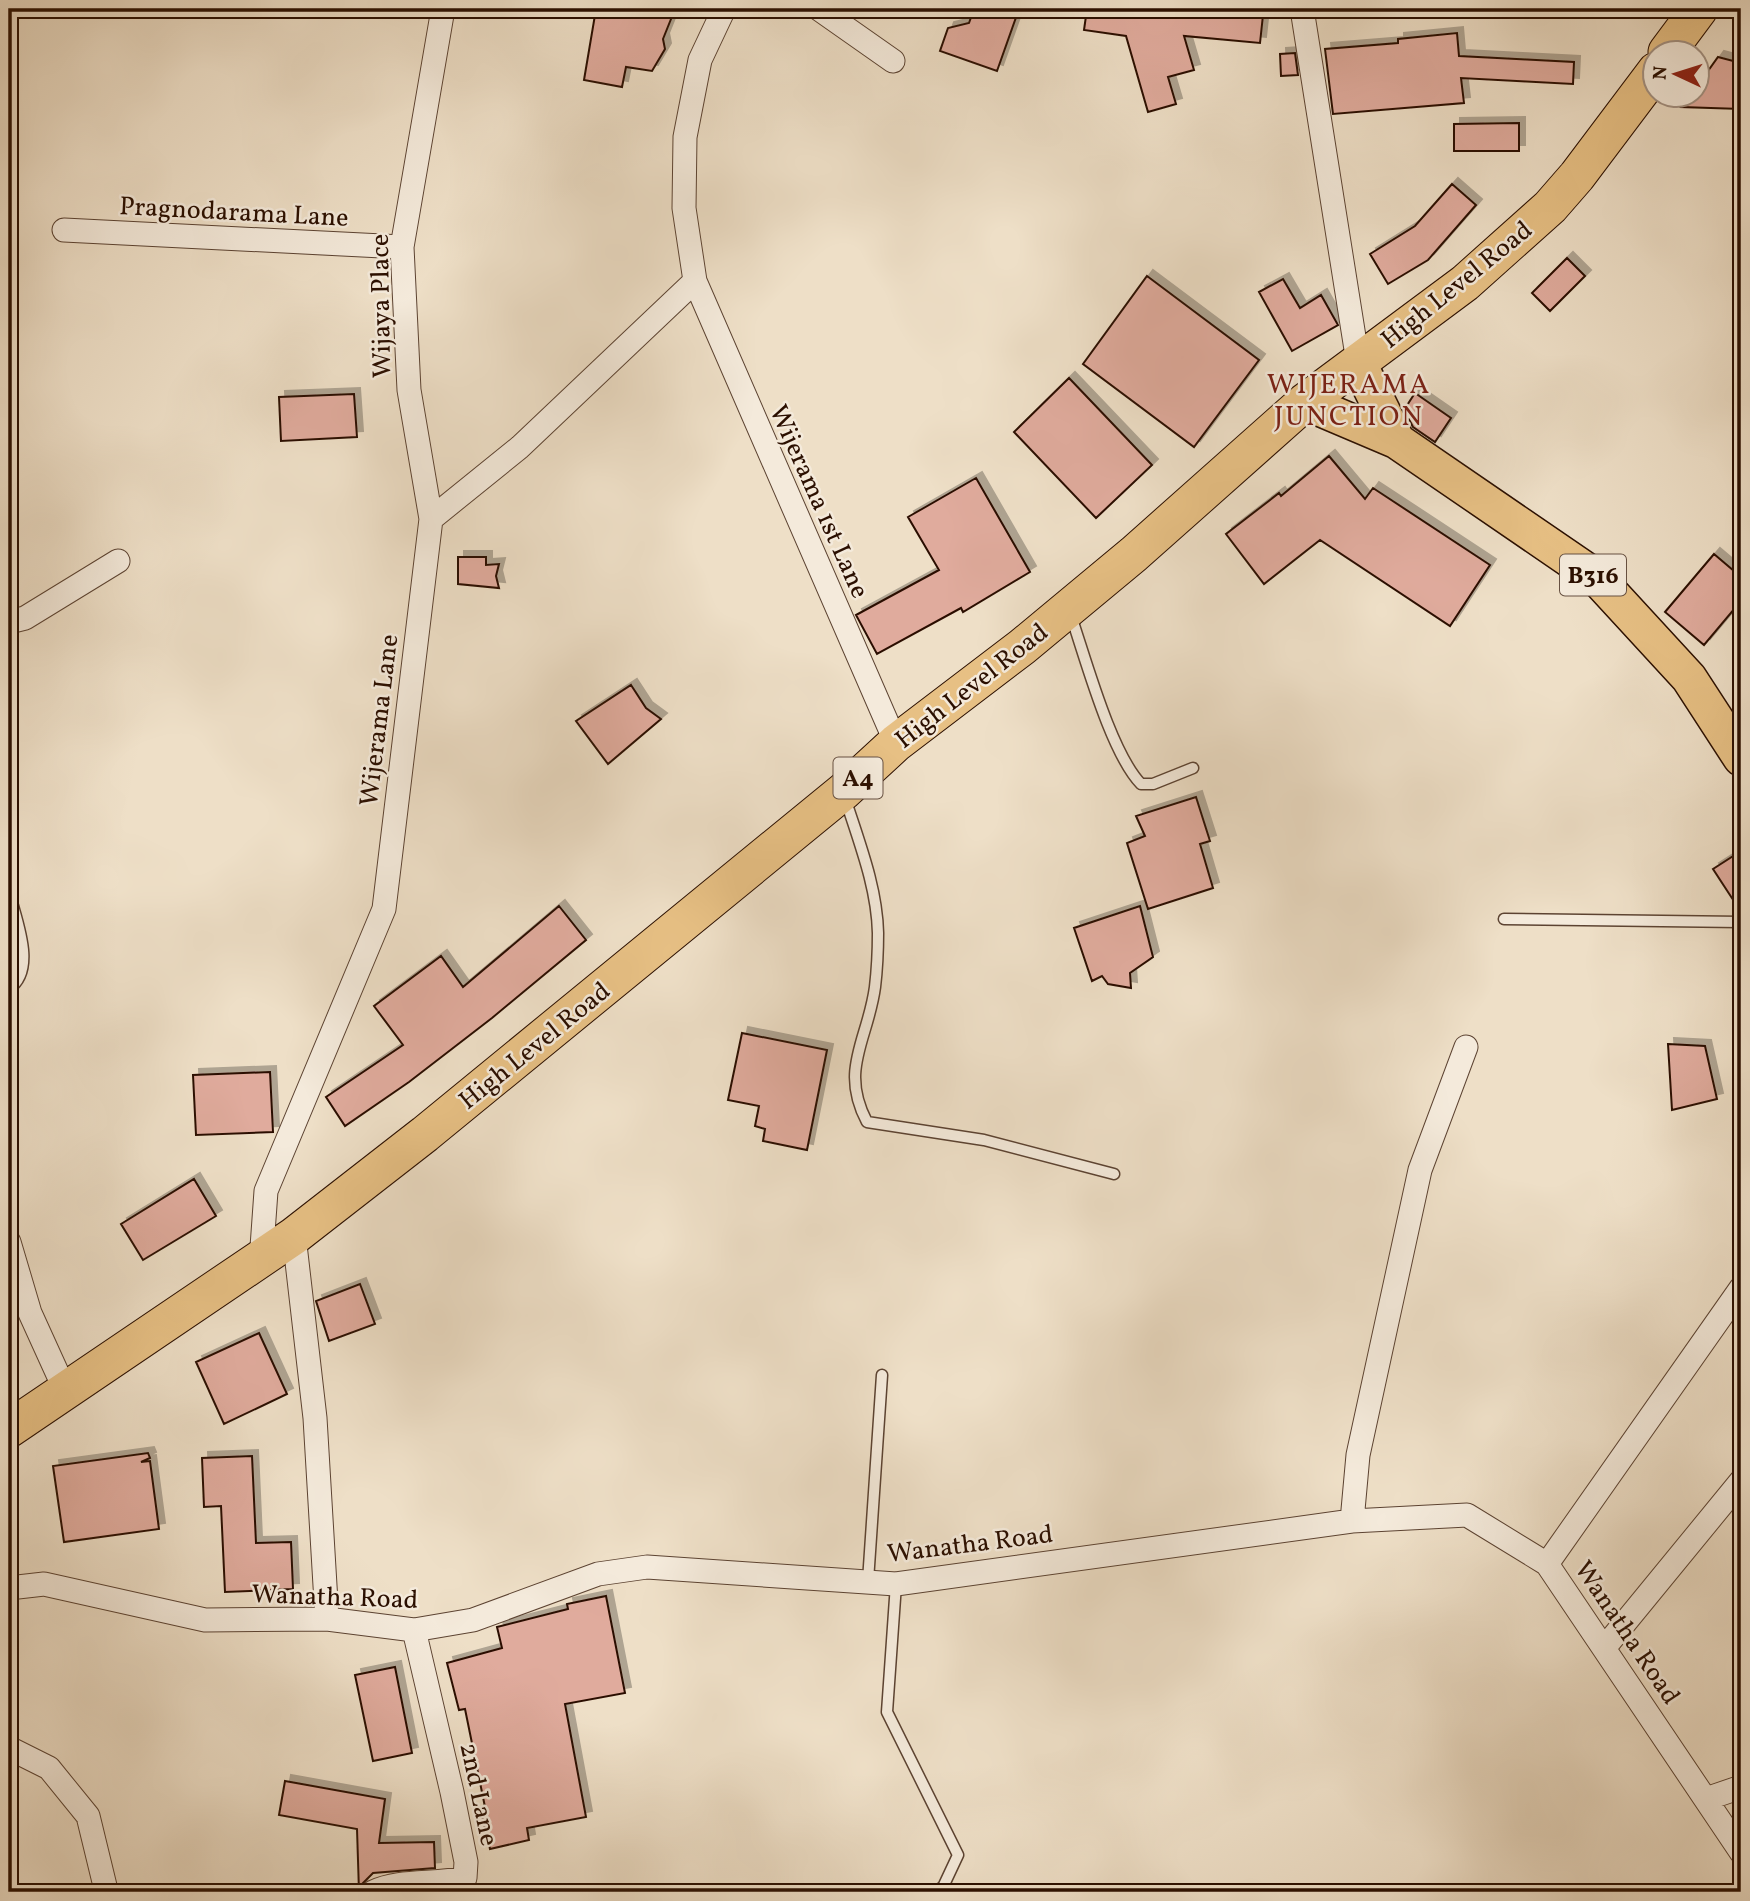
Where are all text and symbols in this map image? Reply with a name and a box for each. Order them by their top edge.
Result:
north arrow [1642,38,1712,108]
text: N [1648,65,1675,81]
street label: Pragnodarama Lane [118,189,349,237]
street label: High Level Road [1374,213,1541,358]
street label: Wijaya Place [363,233,401,378]
district label: WIJERAMA JUNCTION [1267,366,1431,437]
street label: Wijerama 1st Lane [759,399,877,604]
road number: B316 [1560,554,1626,596]
street label: High Level Road [888,615,1056,758]
street label: Wijerama Lane [352,632,408,808]
road number: A4 [834,758,882,798]
street label: High Level Road [452,974,619,1119]
street label: Wanatha Road [885,1517,1055,1573]
street label: Wanatha Road [1565,1554,1688,1712]
street label: Wanatha Road [251,1577,419,1619]
street label: 2nd Lane [450,1739,507,1849]

